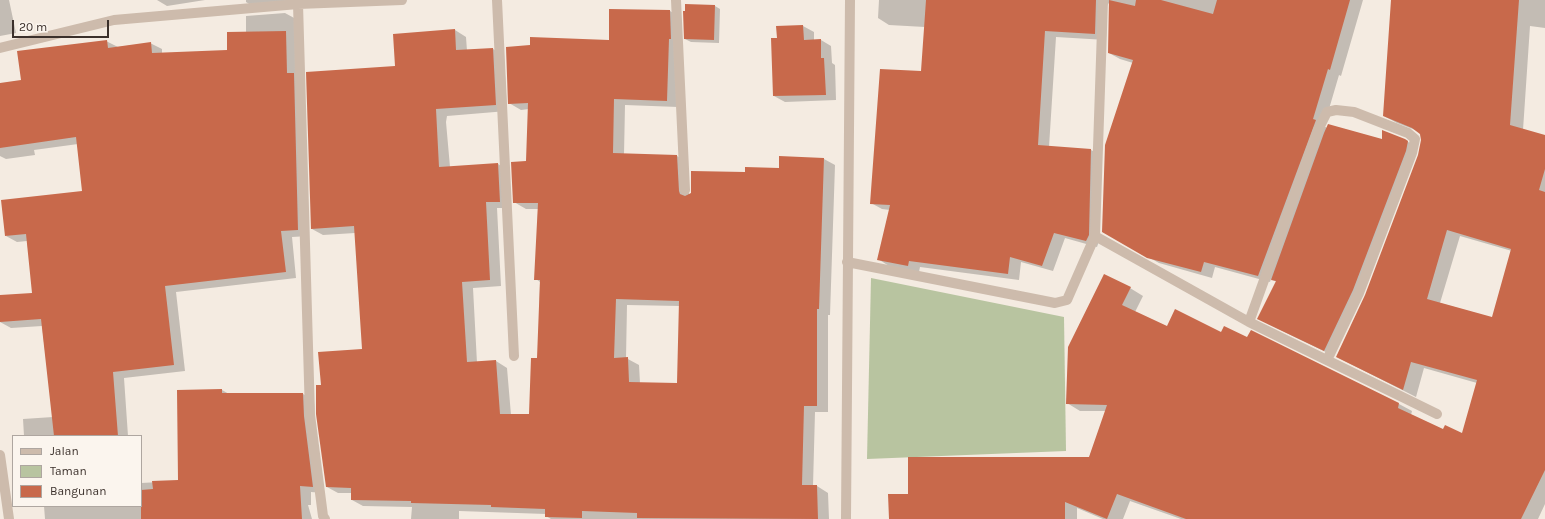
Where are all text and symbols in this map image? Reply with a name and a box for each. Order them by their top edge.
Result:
scale bar [14,12,111,38]
text: 20 m [19,20,47,34]
legend [12,435,142,507]
text: Jalan [50,444,79,458]
text: Taman [50,464,87,478]
text: Bangunan [50,484,106,498]

